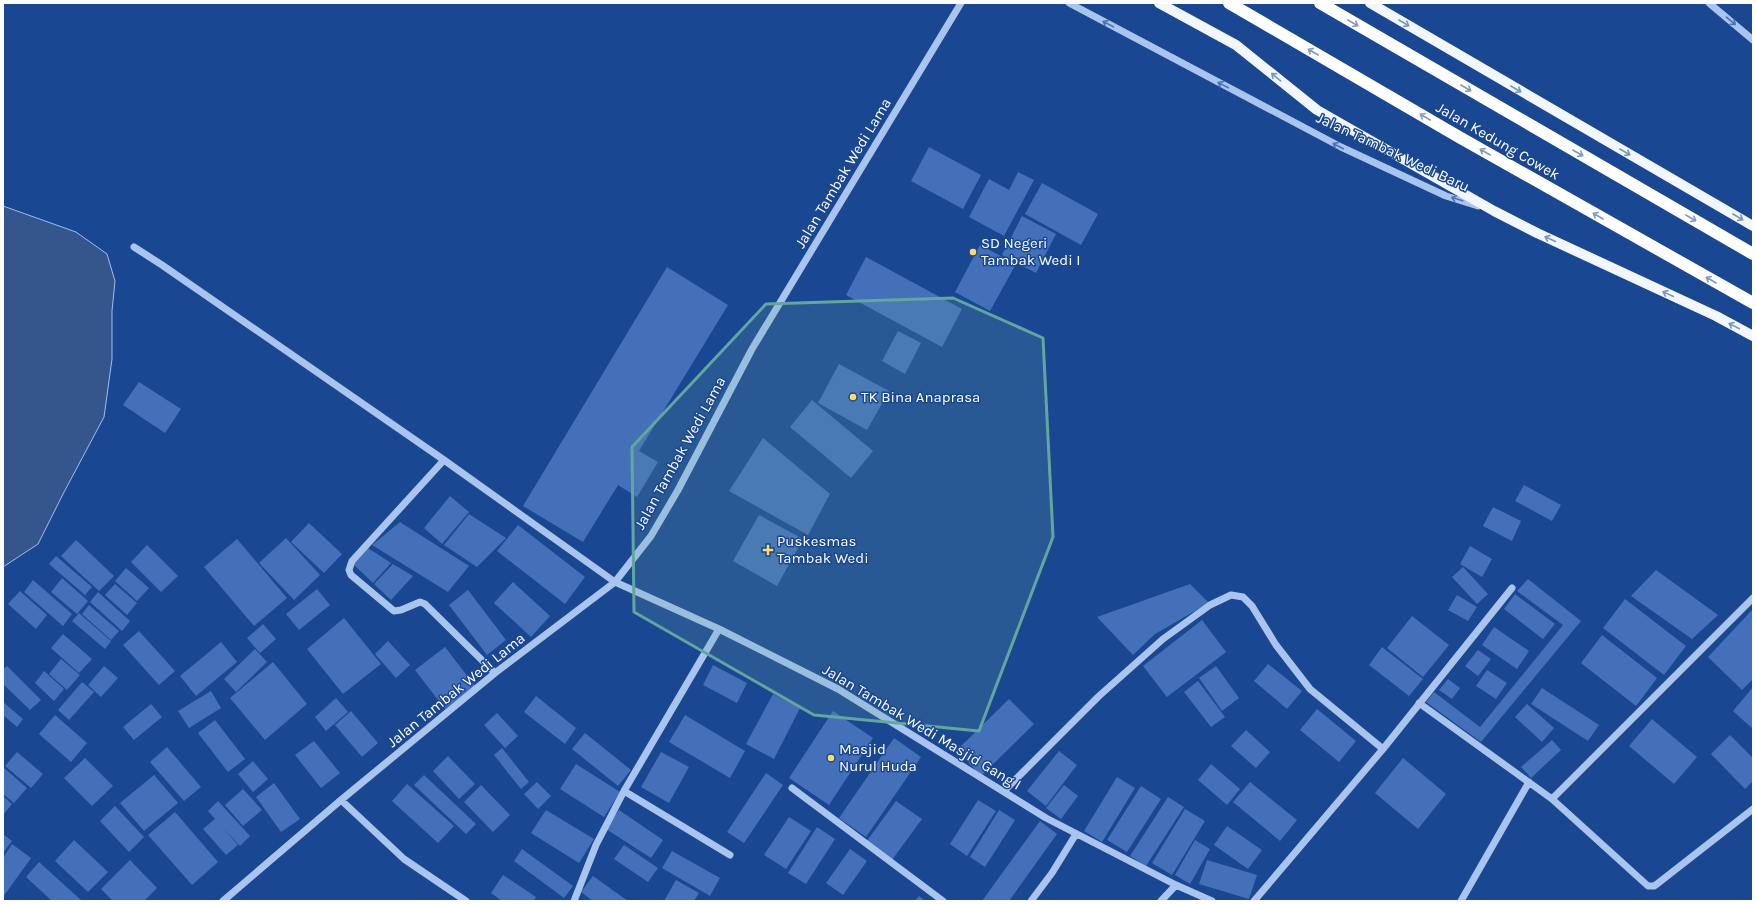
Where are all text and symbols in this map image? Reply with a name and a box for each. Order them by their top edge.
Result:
one-way arrow [1726,17,1737,26]
one-way arrow [1347,19,1359,27]
one-way arrow [1398,19,1410,27]
one-way arrow [1103,20,1115,27]
one-way arrow [1307,47,1319,55]
one-way arrow [1270,73,1281,82]
one-way arrow [1218,81,1230,88]
one-way arrow [1460,84,1472,92]
one-way arrow [1510,85,1522,93]
street label: Jalan Tambak Wedi Lama [791,95,895,251]
street label: Jalan Kedung Cowek [1433,98,1563,184]
street label: Jalan Tambak Wedi Baru [1314,109,1472,195]
one-way arrow [1419,113,1431,121]
one-way arrow [1333,141,1345,149]
one-way arrow [1479,147,1491,155]
one-way arrow [1619,148,1631,156]
one-way arrow [1572,149,1584,157]
one-way arrow [1450,195,1463,202]
one-way arrow [1592,211,1604,219]
one-way arrow [1732,213,1744,221]
one-way arrow [1685,214,1697,222]
place label: SD Negeri Tambak Wedi I [981,234,1080,269]
one-way arrow [1544,235,1556,242]
marker: SD Negeri Tambak Wedi I [968,247,978,257]
one-way arrow [1705,275,1717,283]
one-way arrow [1662,290,1674,297]
one-way arrow [1728,322,1740,330]
street label: Jalan Tambak Wedi Lama [630,373,730,533]
place label: TK Bina Anaprasa [861,388,980,406]
marker: TK Bina Anaprasa [848,392,858,402]
place label: Puskesmas Tambak Wedi [777,532,869,567]
marker: Puskesmas Tambak Wedi [762,544,774,556]
street label: Jalan Tambak Wedi Lama [383,629,529,751]
street label: Jalan Tambak Wedi Masjid Gang I [820,661,1024,793]
place label: Masjid Nurul Huda [839,740,917,775]
marker: Masjid Nurul Huda [826,753,836,763]

